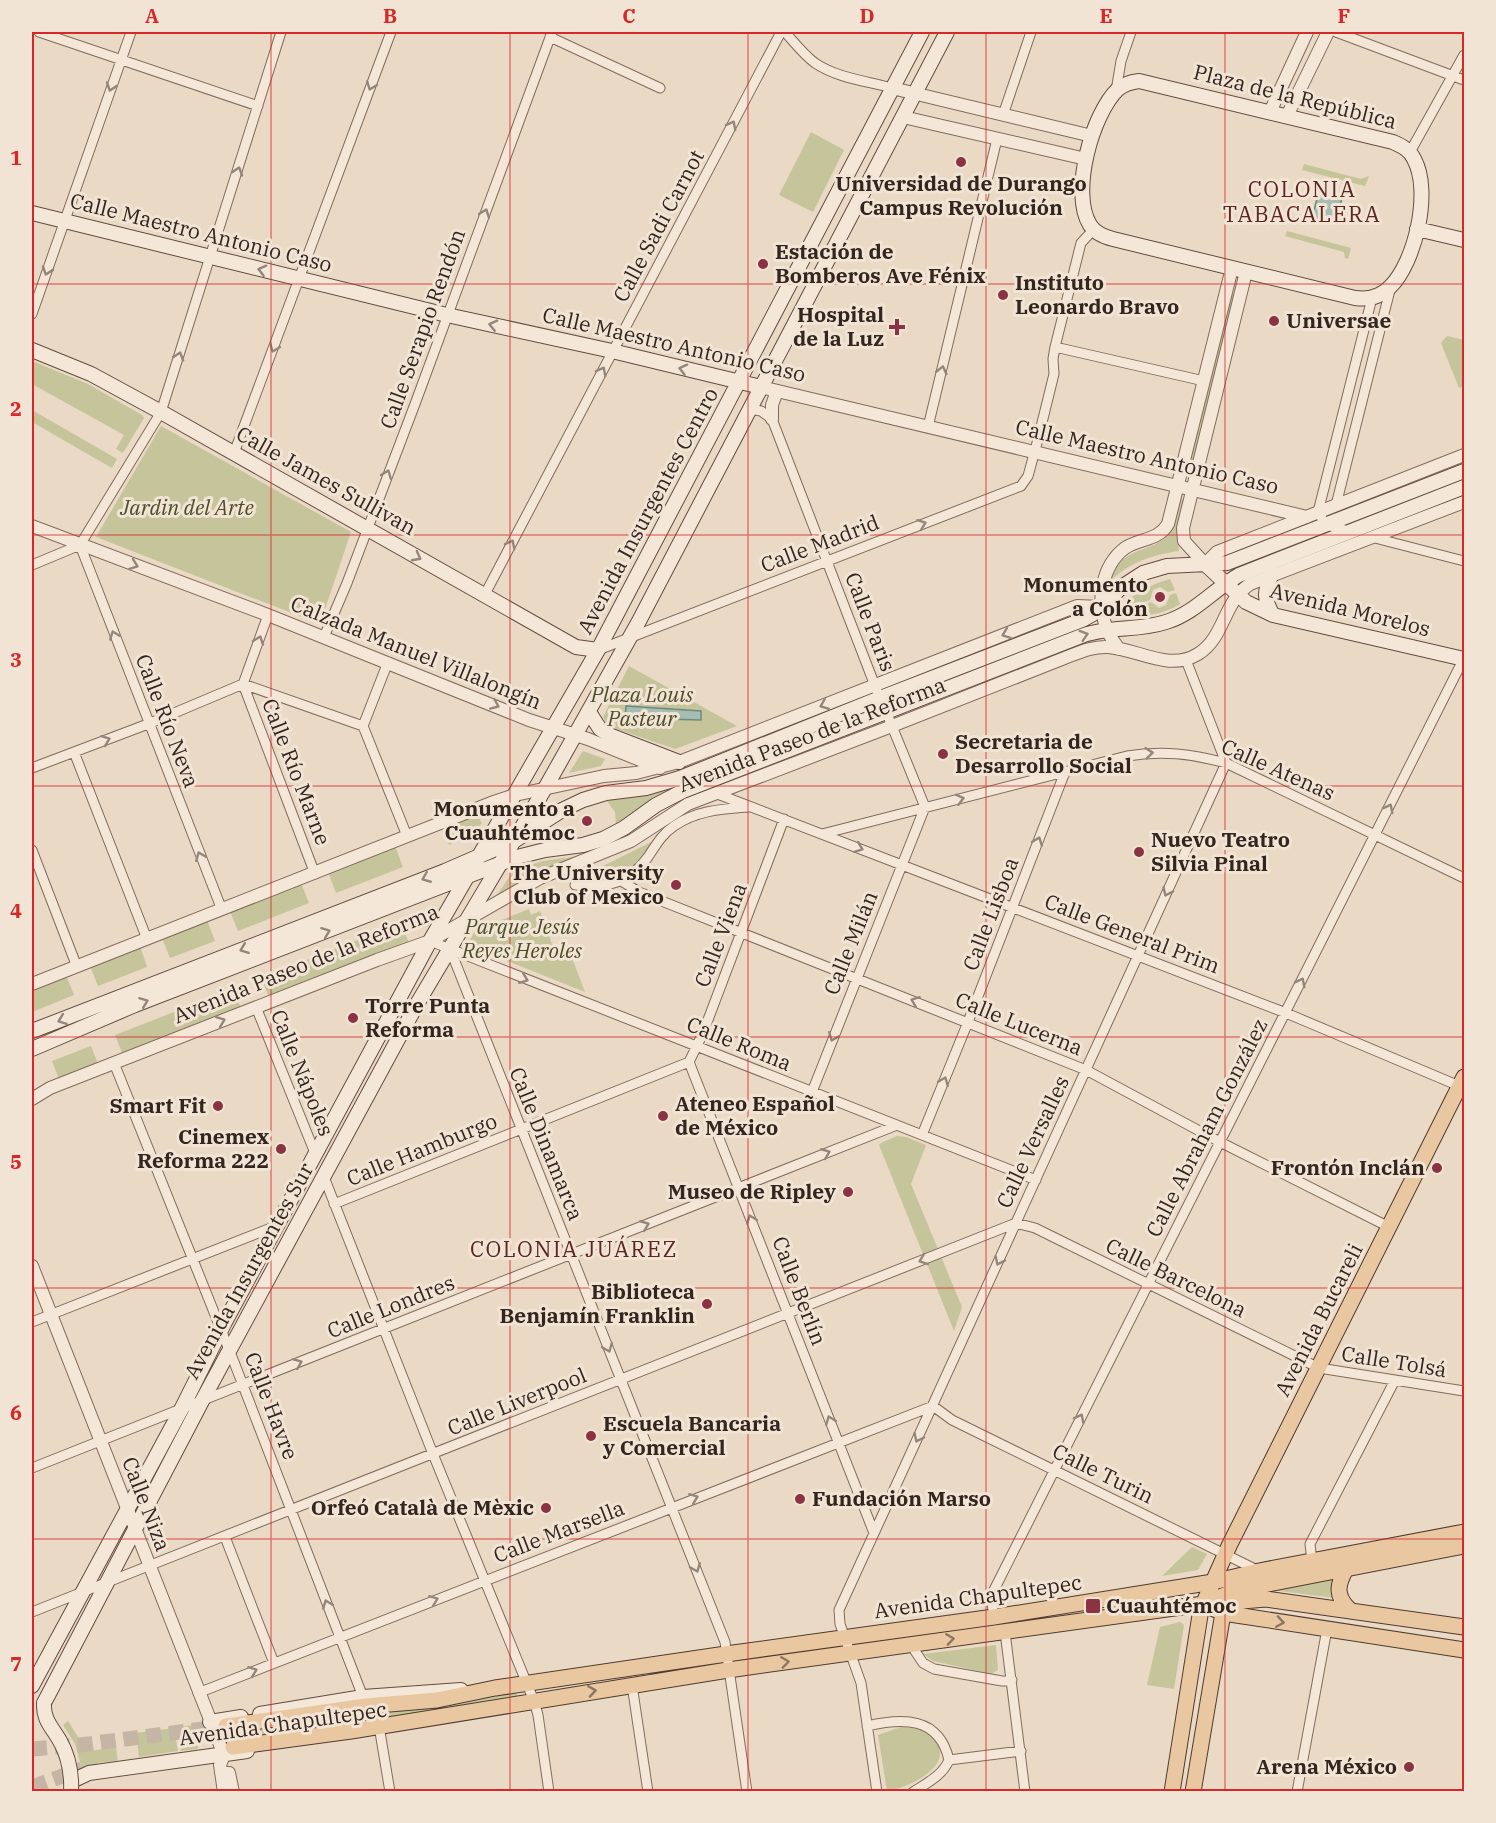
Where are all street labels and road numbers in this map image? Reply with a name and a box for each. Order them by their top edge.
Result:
street label: Plaza de la República [1191,57,1400,135]
street label: Calle Sadi Carnot [606,145,710,307]
street label: Calle Maestro Antonio Caso [67,186,335,278]
street label: Calle Serapio Rendón [373,225,471,432]
street label: Calle Maestro Antonio Caso [540,300,808,388]
street label: Avenida Insurgentes Centro [570,383,724,638]
street label: Calle Maestro Antonio Caso [1013,412,1281,500]
street label: Calle James Sullivan [232,419,421,541]
street label: Calle Madrid [756,508,883,579]
street label: Calle Paris [839,568,903,675]
street label: Avenida Morelos [1267,576,1433,642]
street label: Calzada Manuel Villalongín [287,589,546,715]
street label: Calle Río Neva [130,650,206,791]
street label: Avenida Paseo de la Reforma [674,670,949,798]
street label: Calle Río Marne [256,694,338,849]
street label: Calle Atenas [1217,732,1340,807]
street label: Calle Lisboa [956,853,1025,974]
street label: Calle Viena [687,878,753,991]
street label: Calle Milán [817,887,884,999]
street label: Calle General Prim [1041,887,1224,979]
street label: Avenida Paseo de la Reforma [169,897,443,1029]
street label: Calle Lucerna [952,985,1087,1061]
street label: Calle Nápoles [265,1005,341,1140]
street label: Calle Roma [683,1009,796,1077]
street label: Calle Abraham González [1139,1014,1273,1241]
street label: Calle Dinamarca [503,1063,590,1224]
street label: Calle Versalles [989,1071,1075,1212]
street label: Calle Hamburgo [342,1106,501,1192]
street label: Avenida Insurgentes Sur [177,1157,320,1384]
street label: Calle Barcelona [1101,1231,1252,1323]
street label: Calle Berlín [766,1232,834,1349]
street label: Avenida Bucareli [1268,1238,1369,1401]
street label: Calle Londres [323,1268,458,1344]
street label: Calle Tolsá [1340,1339,1449,1383]
street label: Calle Havre [239,1348,305,1463]
street label: Calle Liverpool [443,1360,590,1442]
street label: Calle Turin [1048,1437,1159,1510]
street label: Calle Niza [116,1453,178,1555]
street label: Calle Marsella [489,1493,628,1569]
street label: Avenida Chapultepec [872,1568,1084,1624]
street label: Avenida Chapultepec [177,1695,389,1751]

